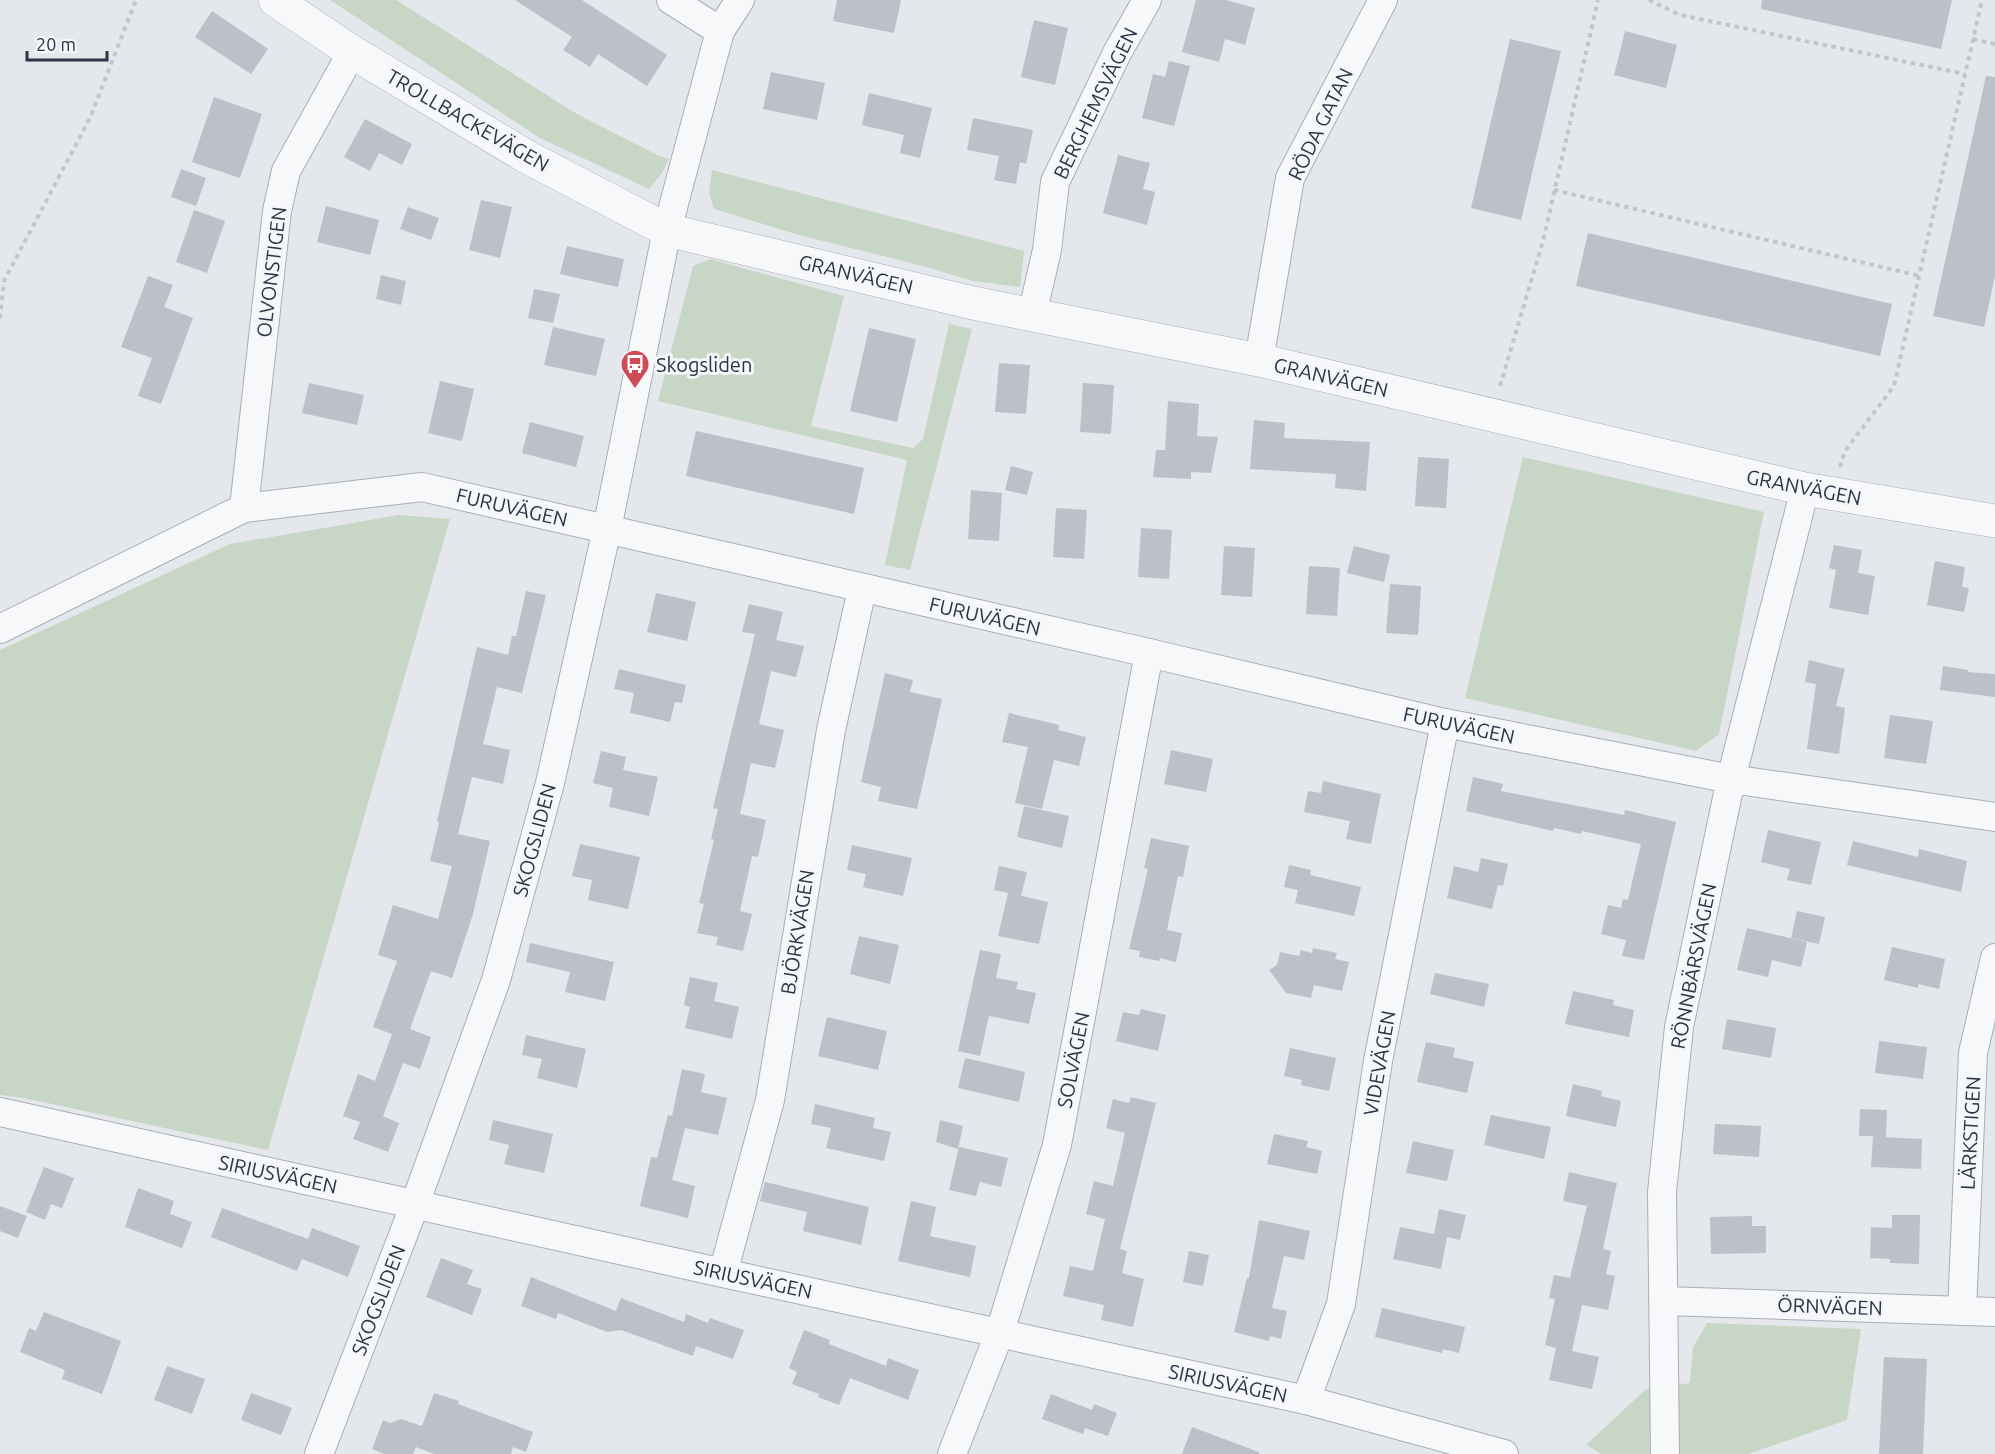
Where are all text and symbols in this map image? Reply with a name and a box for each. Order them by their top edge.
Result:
street label: BERGHEMSVÄGEN [1048,23,1142,183]
scale bar [27,24,106,62]
text: 20 m [36,34,76,54]
street label: TROLLBACKEVÄGEN [383,64,553,176]
street label: RÖDA GATAN [1283,64,1357,184]
street label: OLVONSTIGEN [252,205,290,339]
street label: GRANVÄGEN [797,250,915,298]
bus stop icon: Skogsliden [619,348,651,390]
place label: Skogsliden [656,353,752,376]
street label: GRANVÄGEN [1272,353,1390,401]
street label: GRANVÄGEN [1744,465,1864,509]
street label: FURUVÄGEN [454,483,570,531]
street label: FURUVÄGEN [927,592,1043,640]
street label: FURUVÄGEN [1401,702,1517,748]
street label: SKOGSLIDEN [508,781,560,899]
street label: BJÖRKVÄGEN [776,868,818,996]
street label: RÖNNBÄRSVÄGEN [1666,881,1720,1051]
street label: VIDEVÄGEN [1358,1009,1400,1117]
street label: SOLVÄGEN [1052,1010,1094,1110]
street label: LÄRKSTIGEN [1956,1076,1984,1190]
street label: SIRIUSVÄGEN [217,1150,339,1198]
street label: SKOGSLIDEN [346,1242,410,1358]
street label: SIRIUSVÄGEN [692,1255,814,1303]
street label: ÖRNVÄGEN [1777,1293,1883,1319]
street label: SIRIUSVÄGEN [1167,1359,1289,1407]

